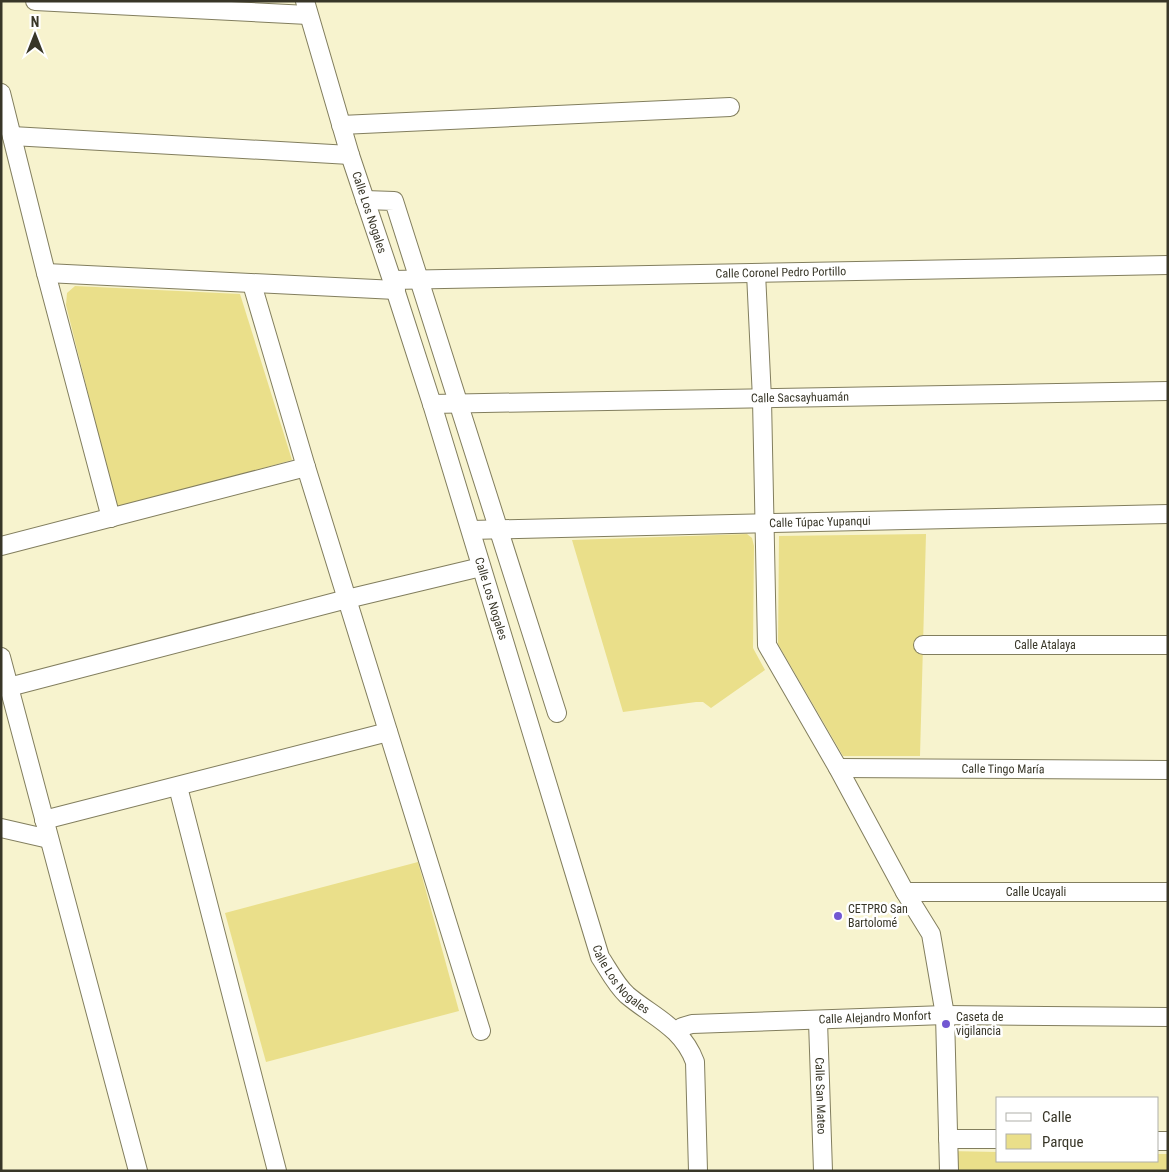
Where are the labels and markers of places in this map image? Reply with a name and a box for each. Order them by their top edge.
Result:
place label: CETPRO San Bartolomé [848,902,908,930]
marker: CETPRO San Bartolomé [832,910,844,922]
place label: Caseta de vigilancia [956,1010,1004,1038]
marker: Caseta de vigilancia [940,1018,952,1030]

